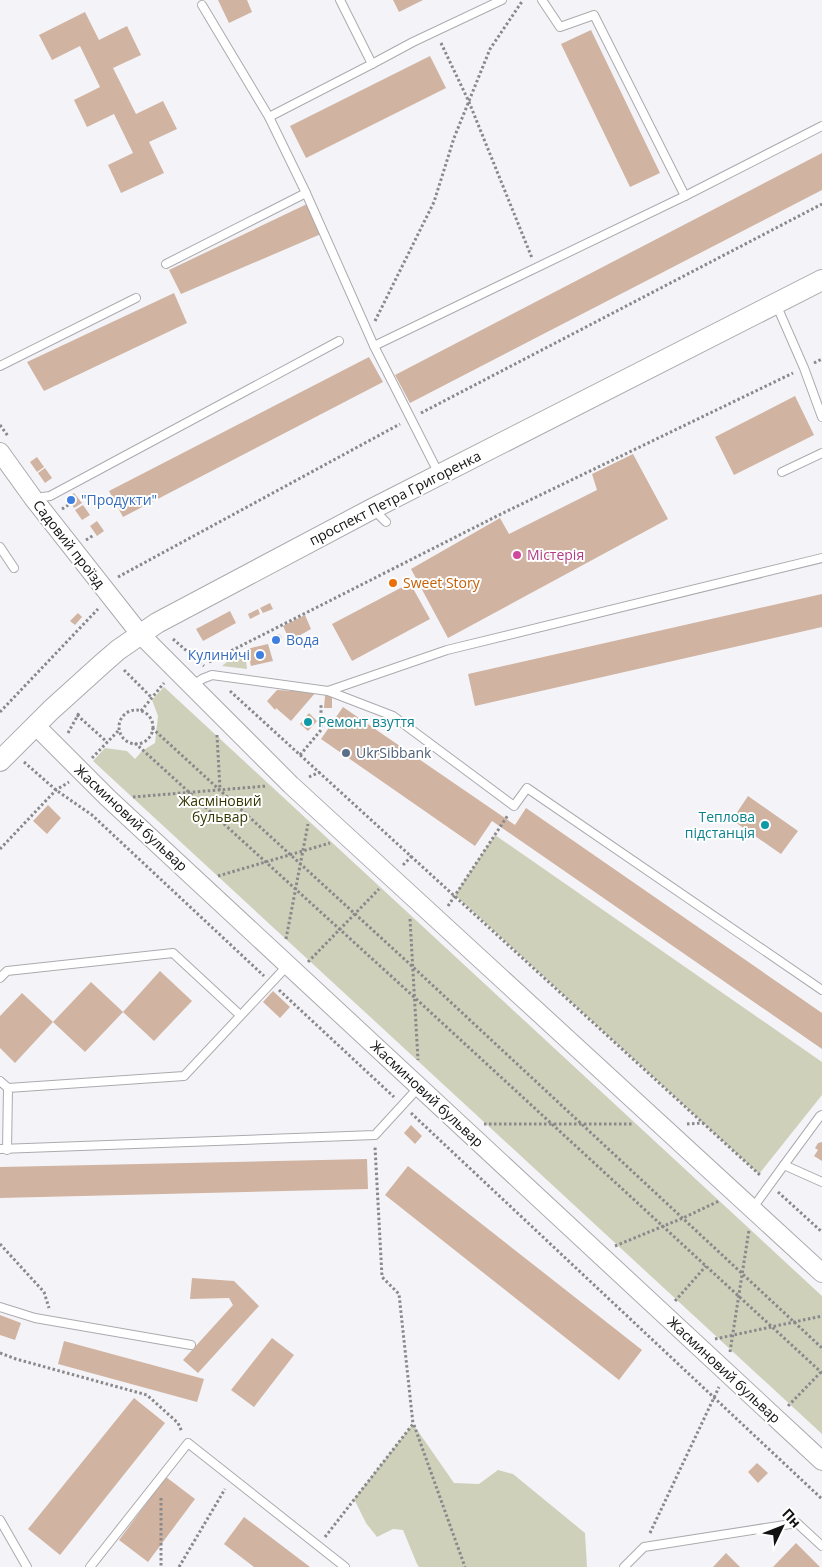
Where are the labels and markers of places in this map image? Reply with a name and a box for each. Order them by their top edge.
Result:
place label: "Продукти" [81,490,157,509]
marker: "Продукти" [65,494,77,506]
place label: Містерія [527,545,584,564]
marker: Містерія [511,549,523,561]
place label: Sweet Story [403,573,481,592]
marker: Sweet Story [387,577,399,589]
place label: Вода [286,630,319,649]
marker: Вода [270,634,282,646]
place label: Кулиничі [188,645,250,664]
marker: Кулиничі [254,649,266,661]
place label: Ремонт взуття [318,712,415,731]
marker: Ремонт взуття [302,716,314,728]
place label: UkrSibbank [356,743,432,762]
marker: UkrSibbank [340,747,352,759]
place label: Теплова підстанція [685,807,755,842]
marker: Теплова підстанція [759,819,771,831]

